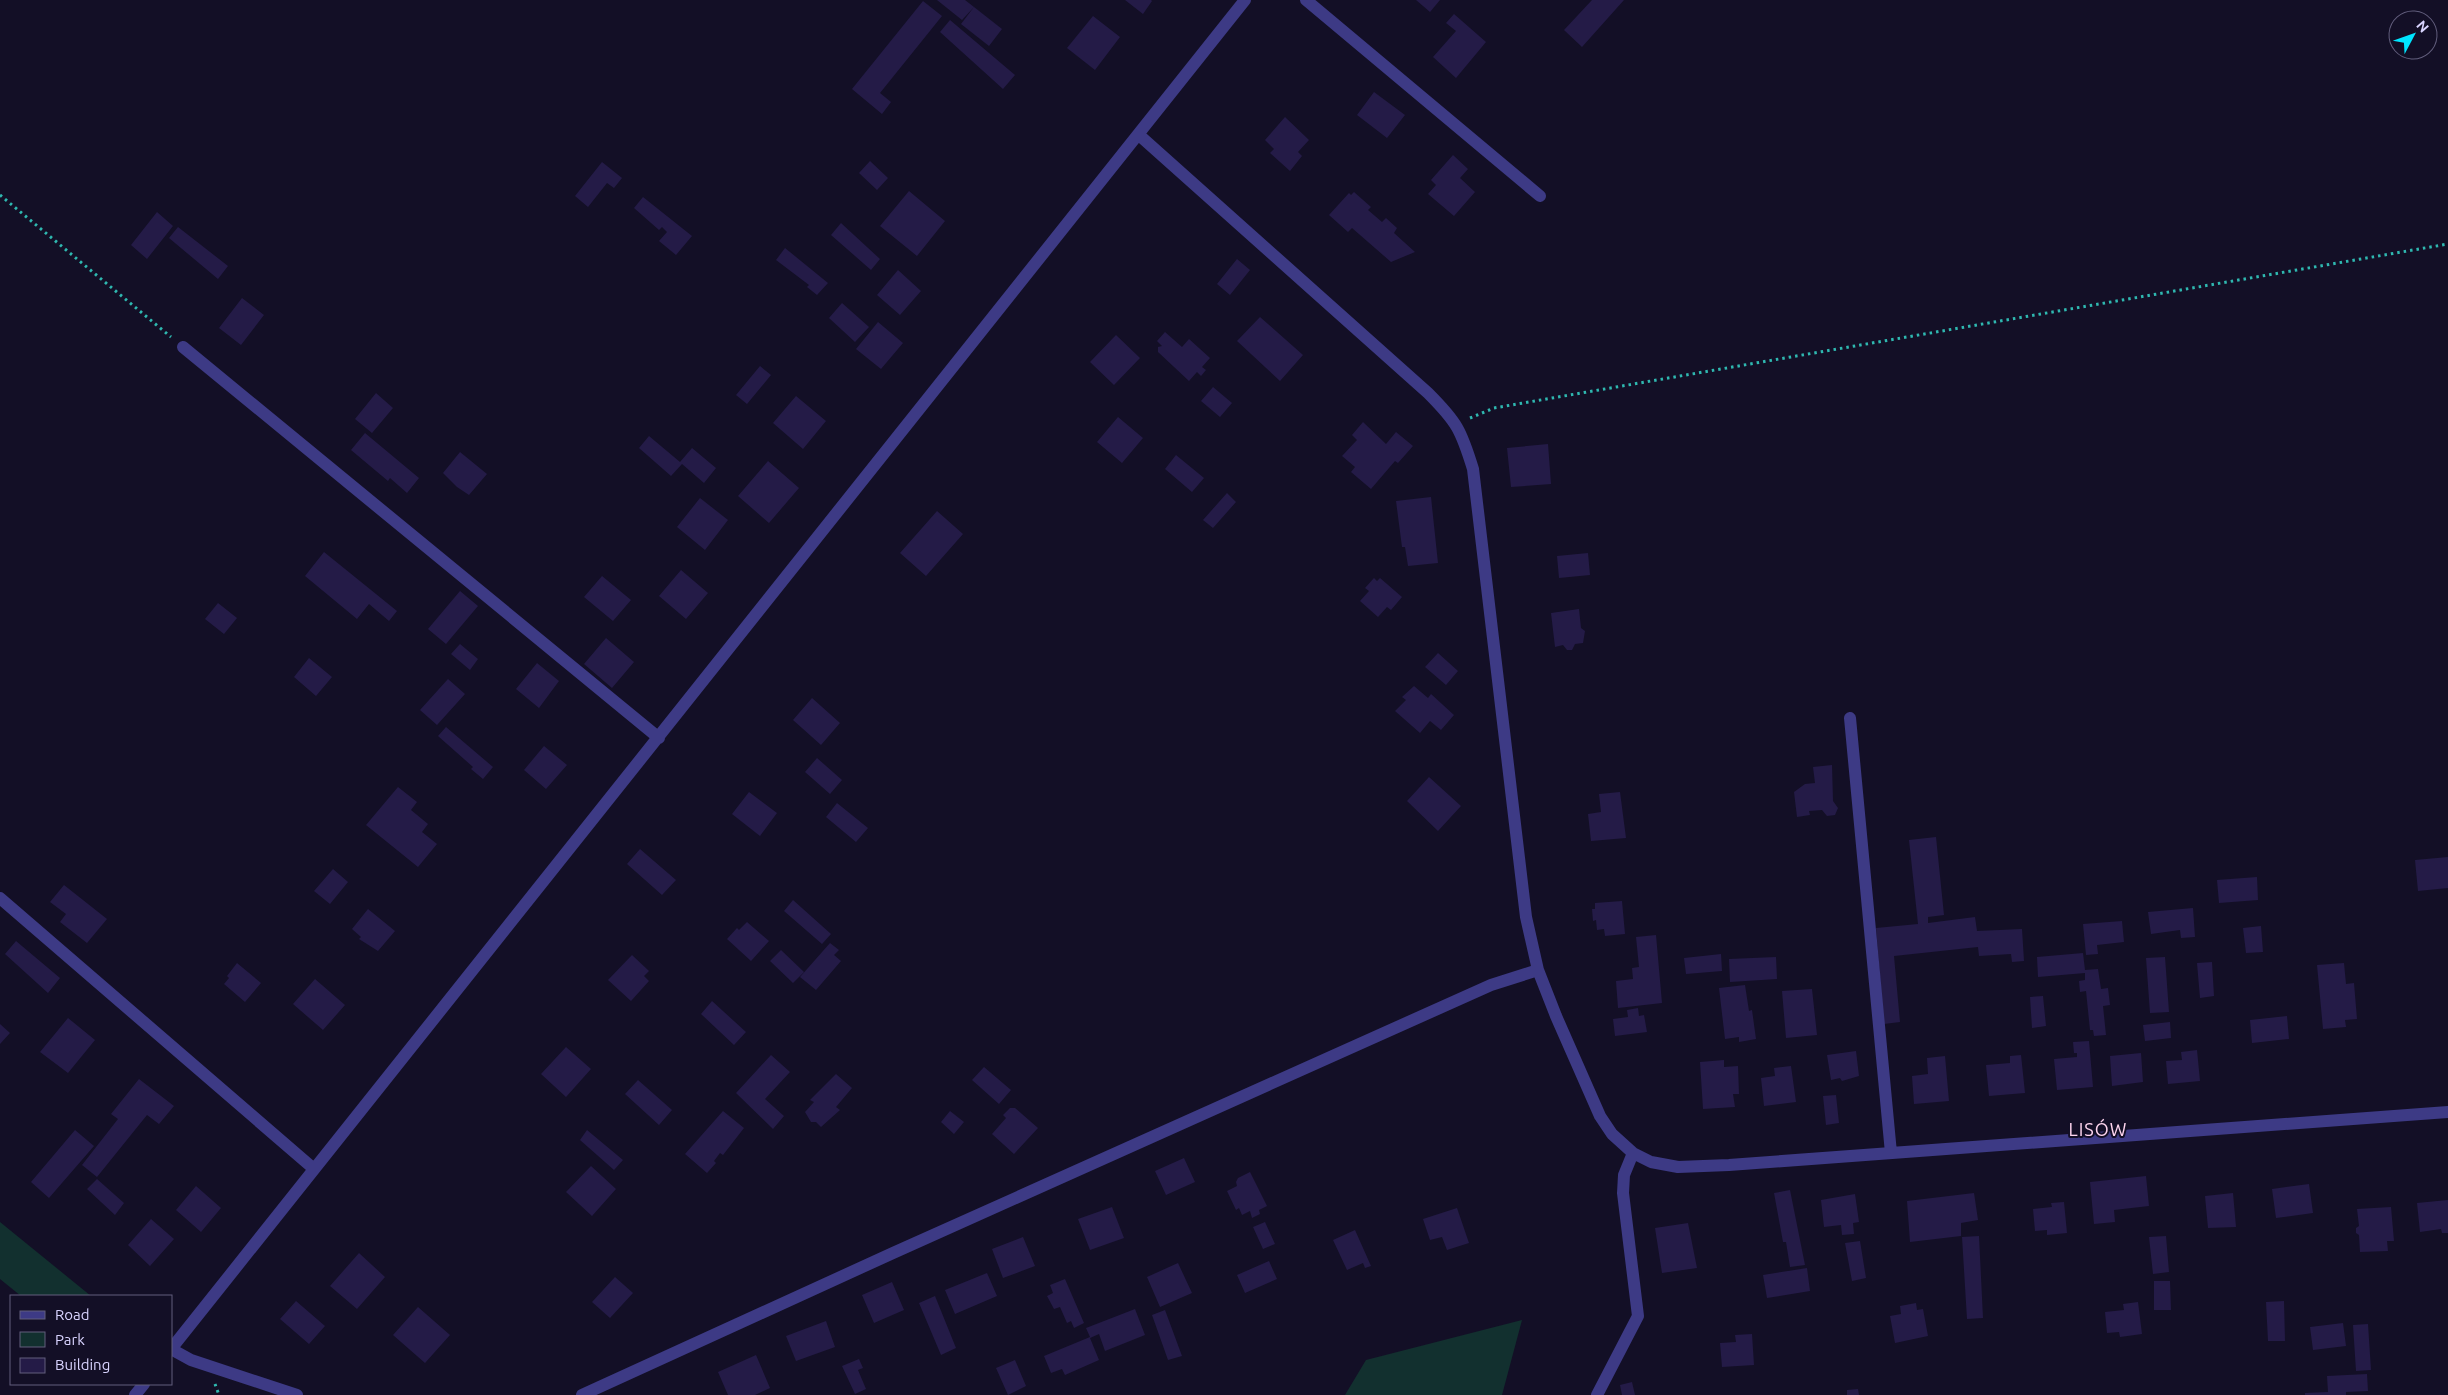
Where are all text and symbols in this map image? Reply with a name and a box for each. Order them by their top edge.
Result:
north arrow [2388,10,2438,60]
text: N [2413,17,2432,36]
district label: LISÓW [2069,1118,2127,1139]
legend [10,1295,172,1385]
text: Road [55,1306,90,1323]
text: Park [55,1331,85,1348]
text: Building [55,1356,110,1373]

